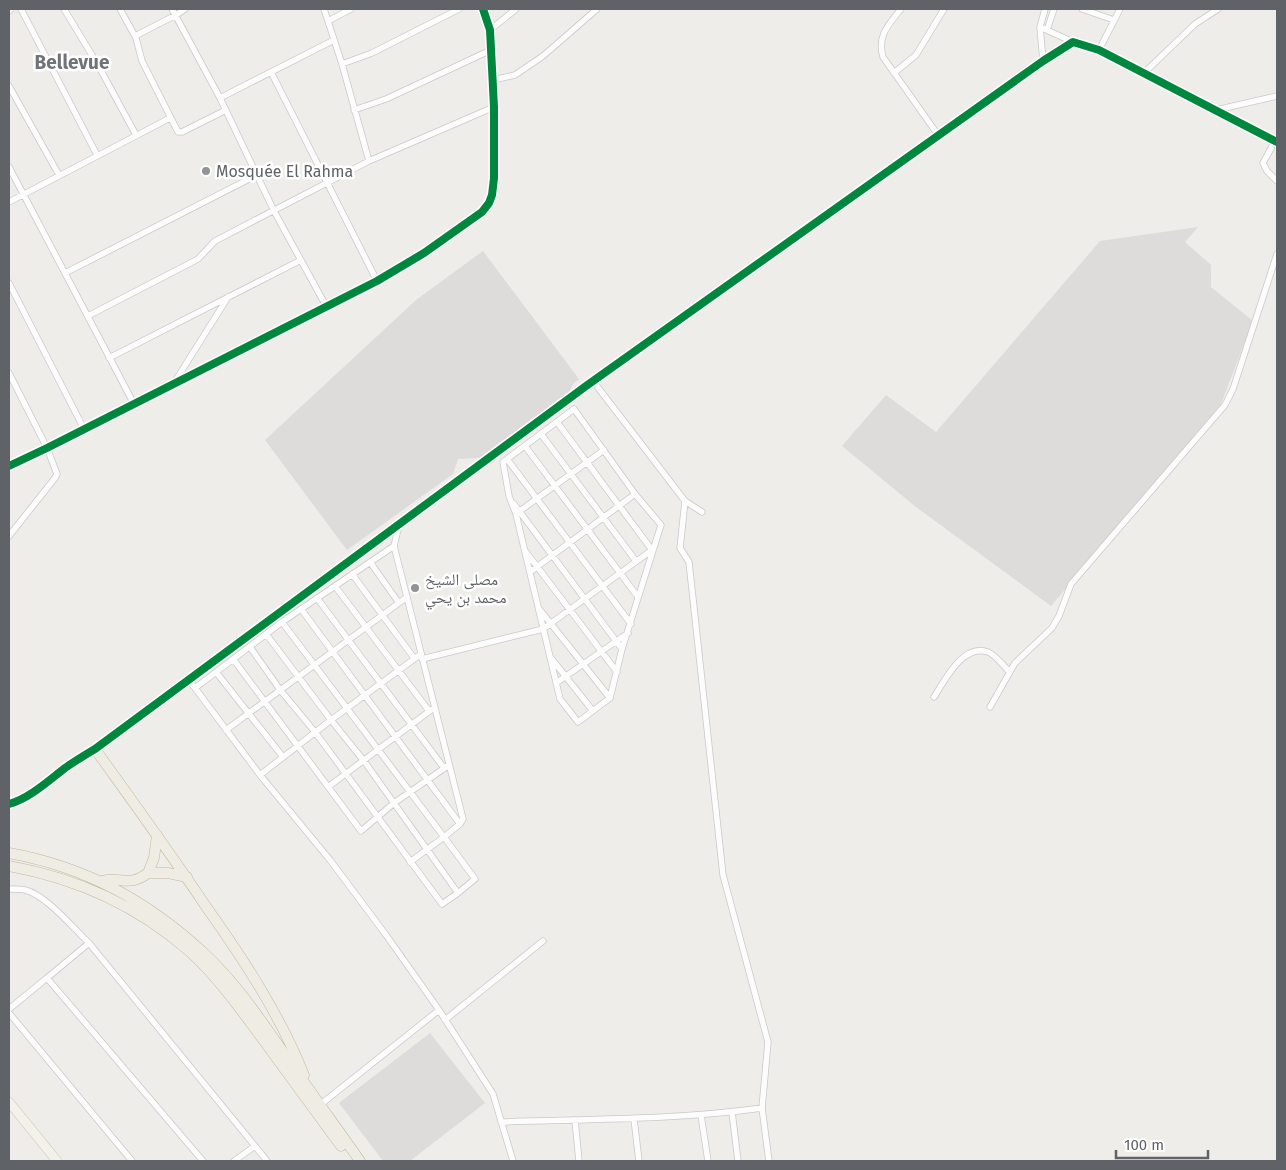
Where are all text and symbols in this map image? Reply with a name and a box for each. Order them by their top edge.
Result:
district label: Bellevue [35,51,109,74]
place label: Mosquée El Rahma [216,162,353,181]
marker: Mosquée El Rahma [200,165,212,177]
place label: مصلى الشيخ محمد بن يحي [425,570,507,610]
marker: مصلى الشيخ محمد بن يحي [409,582,421,594]
scale bar [1116,1128,1208,1160]
text: 100 m [1124,1136,1164,1154]

